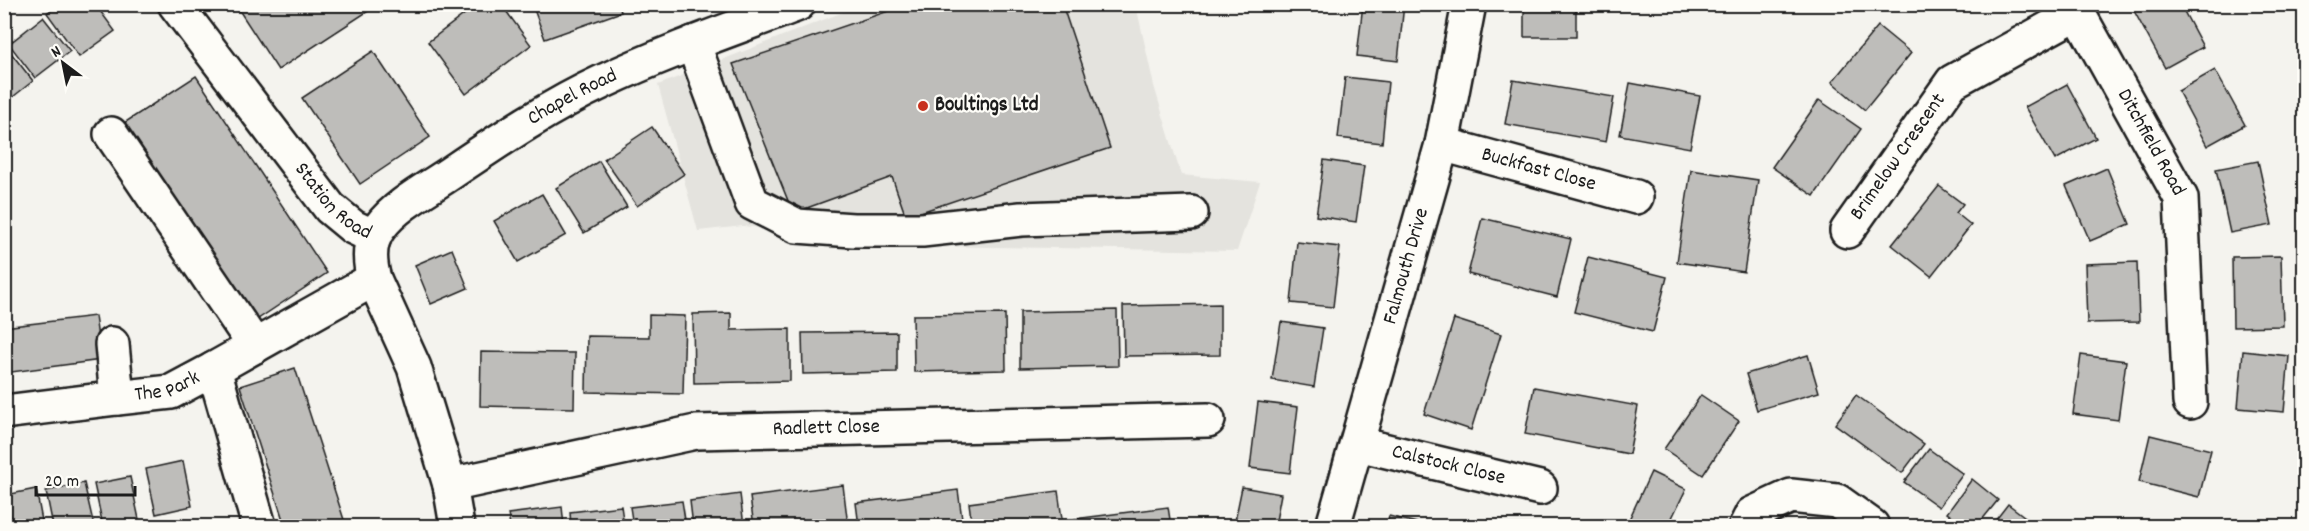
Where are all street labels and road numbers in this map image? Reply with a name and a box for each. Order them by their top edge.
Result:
street label: Chapel Road [522,62,623,134]
street label: Ditchfield Road [2108,84,2192,202]
street label: Brimelow Crescent [1844,88,1954,227]
street label: Buckfast Close [1478,140,1599,200]
street label: Station Road [286,157,376,249]
street label: Falmouth Drive [1376,205,1438,328]
street label: The Park [133,364,206,411]
street label: Radlett Close [772,413,880,445]
street label: Calstock Close [1389,438,1508,494]

